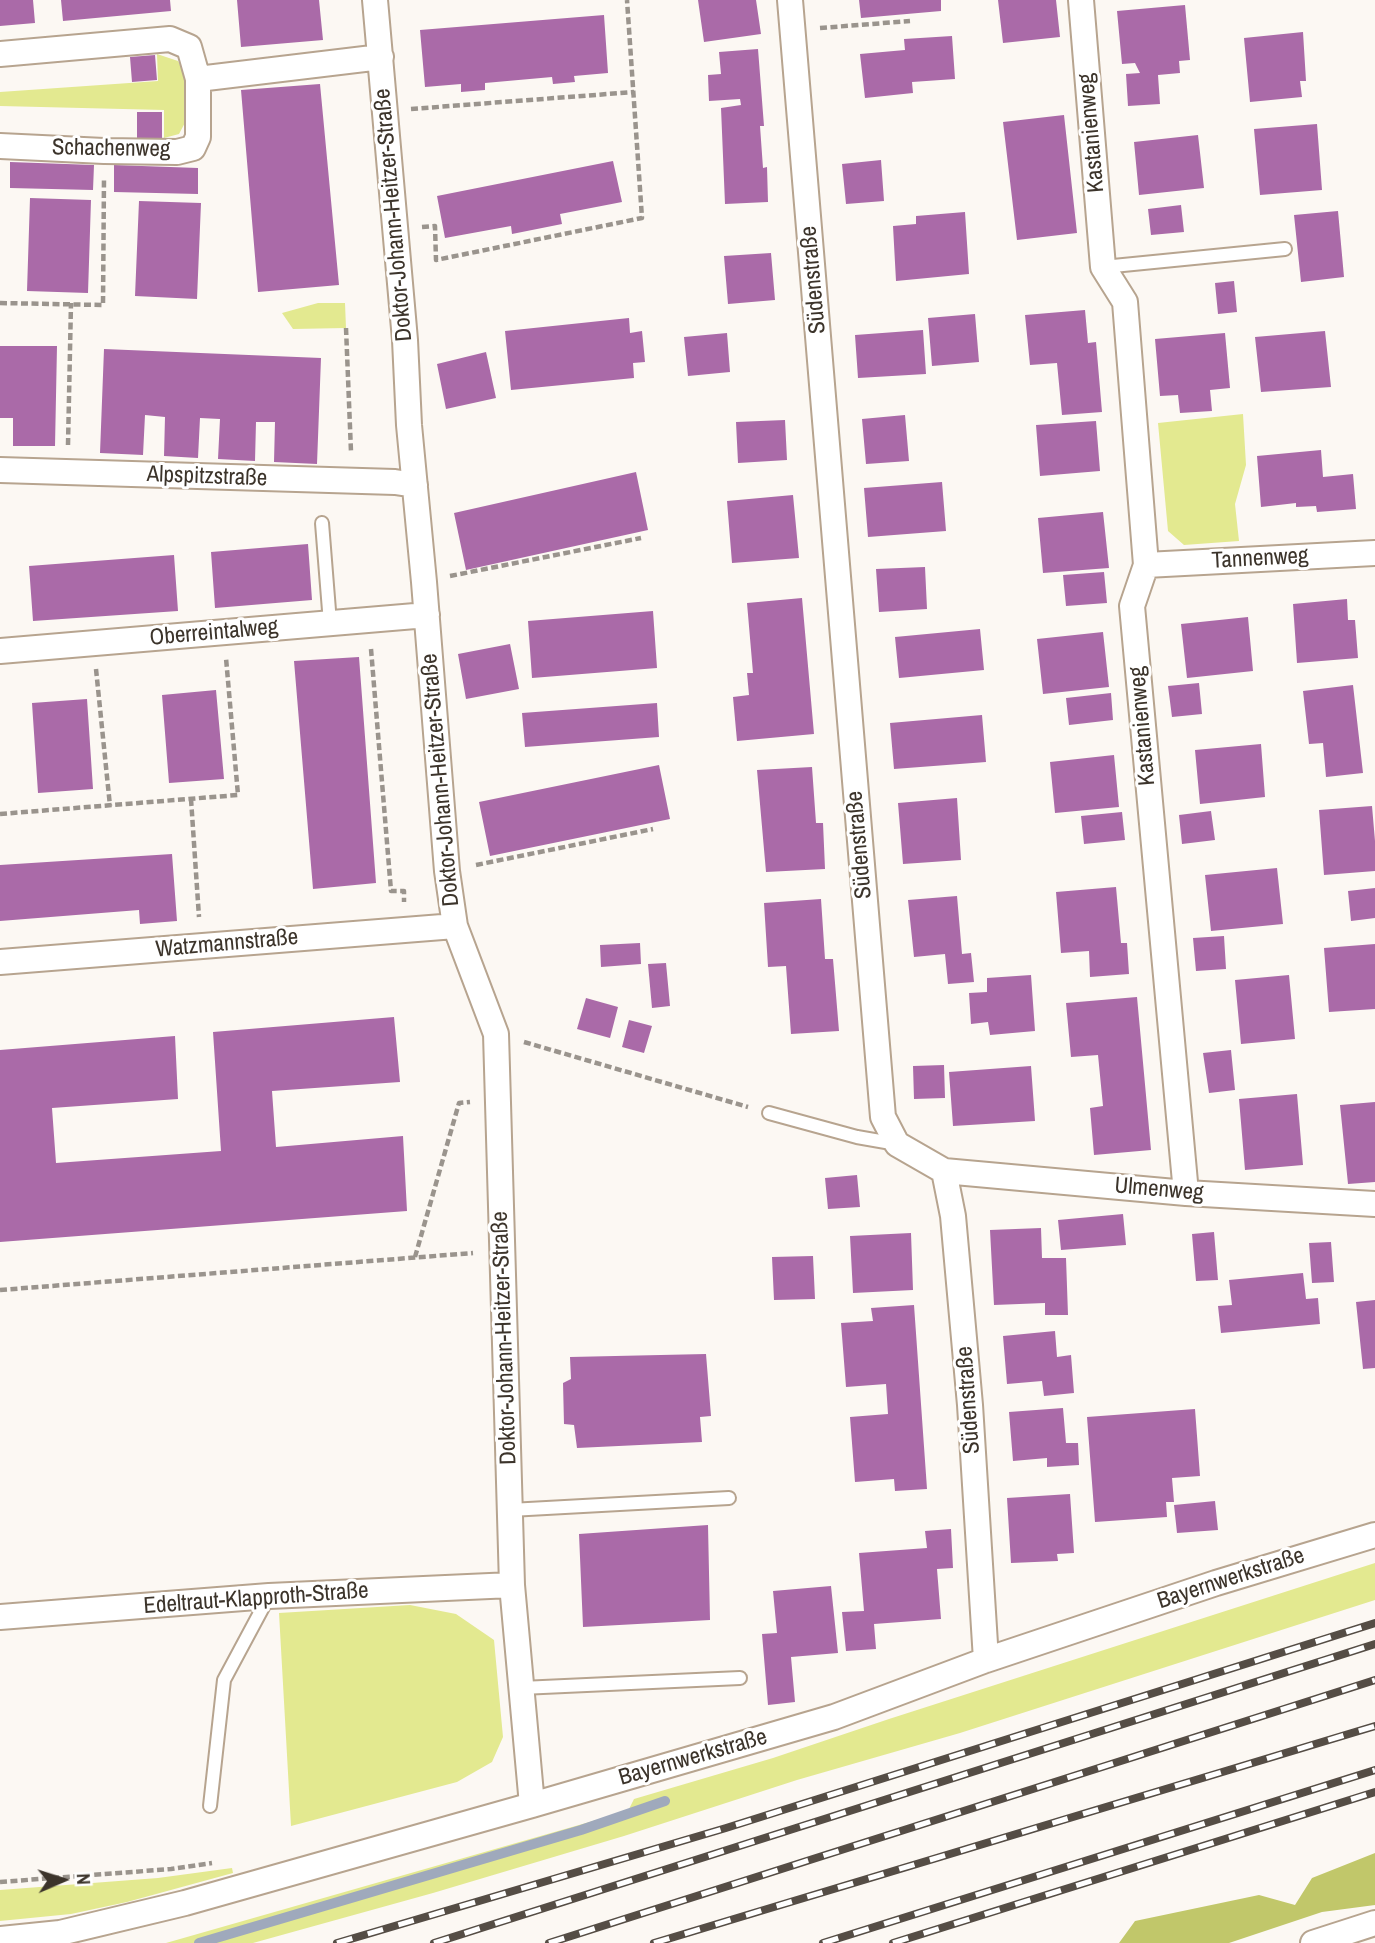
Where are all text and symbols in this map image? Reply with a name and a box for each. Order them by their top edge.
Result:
street label: Kastanienweg [1073,72,1111,194]
street label: Doktor-Johann-Heitzer-Straße [369,87,419,343]
street label: Schachenweg [52,134,170,164]
street label: Südenstraße [796,225,832,335]
street label: Alpspitzstraße [146,461,268,493]
street label: Tannenweg [1211,543,1309,575]
street label: Oberreintalweg [149,614,279,652]
street label: Doktor-Johann-Heitzer-Straße [416,652,466,908]
street label: Kastanienweg [1124,665,1162,787]
street label: Südenstraße [842,790,878,900]
street label: Watzmannstraße [155,924,299,964]
street label: Ulmenweg [1113,1172,1205,1208]
street label: Doktor-Johann-Heitzer-Straße [487,1211,523,1465]
street label: Südenstraße [951,1345,987,1455]
street label: Bayernwerkstraße [1154,1542,1308,1616]
street label: Edeltraut-Klapproth-Straße [143,1577,369,1621]
street label: Bayernwerkstraße [616,1724,770,1792]
north arrow [28,1845,98,1915]
text: N [71,1873,97,1885]

